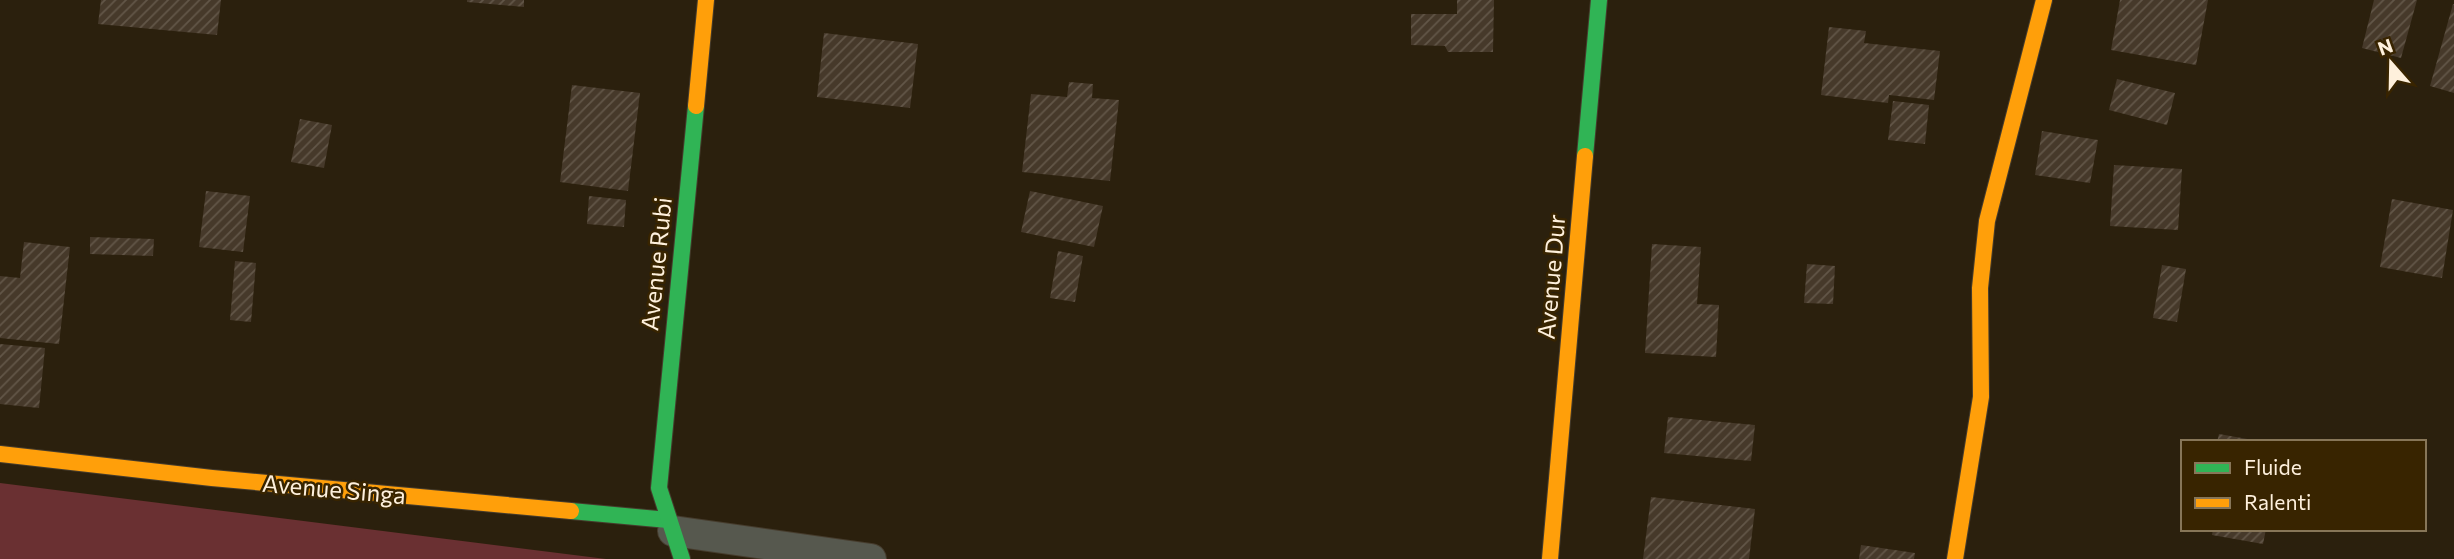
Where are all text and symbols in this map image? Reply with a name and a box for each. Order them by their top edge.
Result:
north arrow [2356,28,2426,98]
text: N [2374,33,2396,60]
street label: Avenue Rubi [634,196,677,332]
street label: Avenue Dur [1531,213,1570,341]
legend [2181,440,2426,531]
text: Fluide [2244,454,2302,479]
street label: Avenue Singa [261,468,407,509]
text: Ralenti [2244,489,2311,514]

